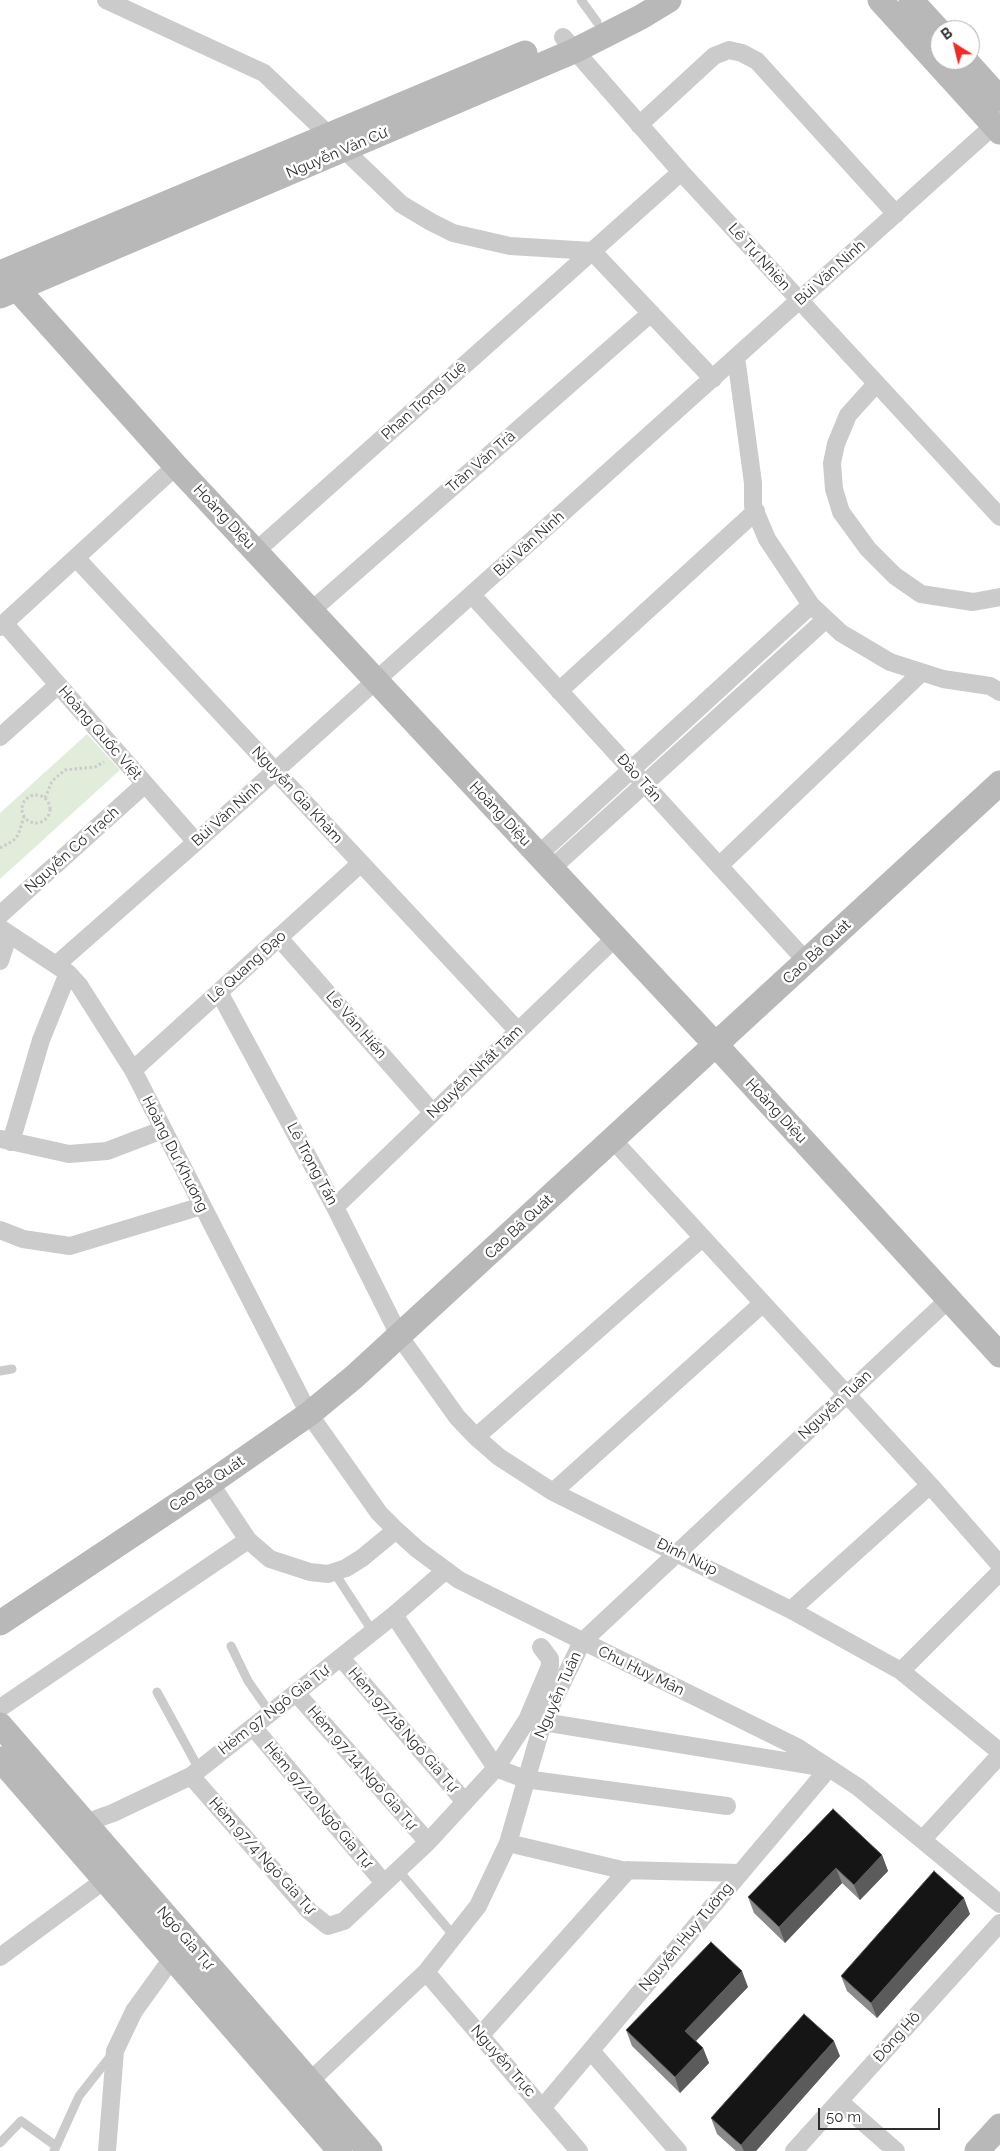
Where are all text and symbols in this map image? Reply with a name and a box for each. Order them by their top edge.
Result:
north arrow [930,20,980,70]
text: B [938,24,955,43]
street label: Nguyễn Văn Cừ [284,124,390,182]
street label: Lê Tự Nhiên [724,220,794,294]
street label: Bùi Văn Ninh [791,237,869,309]
street label: Phan Trọng Tuệ [378,358,470,444]
street label: Trần Văn Trà [443,427,519,497]
street label: Hoàng Diệu [190,481,258,553]
street label: Bùi Văn Ninh [490,508,568,580]
street label: Hoàng Quốc Việt [54,682,146,784]
street label: Nguyễn Gia Khảm [248,743,346,847]
street label: Đào Tấn [613,751,665,805]
street label: Bùi Văn Ninh [188,778,266,850]
street label: Hoàng Diệu [466,778,534,850]
street label: Nguyễn Cơ Trạch [21,803,123,897]
street label: Cao Bá Quát [779,916,855,988]
street label: Lê Quang Đạo [204,927,290,1007]
street label: Lê Văn Hiến [322,988,390,1062]
street label: Nguyễn Nhất Tâm [423,1022,527,1122]
street label: Hoàng Diệu [742,1075,810,1147]
street label: Hoàng Dư Khương [138,1093,212,1215]
street label: Lê Trọng Tấn [283,1120,341,1208]
street label: Cao Bá Quát [481,1191,557,1263]
street label: Nguyễn Tuân [795,1367,875,1443]
street label: Cao Bá Quát [166,1452,248,1516]
street label: Đinh Núp [654,1535,720,1579]
street label: Chu Huy Mân [595,1642,687,1700]
street label: Nguyễn Tuân [531,1649,585,1741]
street label: Hẻm 97 Ngô Gia Tự [215,1661,333,1759]
street label: Hẻm 97/18 Ngô Gia Tự [344,1664,462,1796]
street label: Hẻm 97/14 Ngô Gia Tự [303,1702,421,1834]
street label: Hẻm 97/10 Ngô Gia Tự [260,1738,376,1872]
street label: Hẻm 97/4 Ngô Gia Tự [205,1794,319,1918]
street label: Nguyễn Huy Tưởng [635,1879,737,1995]
street label: Ngô Gia Tự [153,1903,217,1973]
street label: Đông Hồ [870,2008,924,2066]
street label: Nguyễn Trực [467,2021,539,2101]
scale bar [820,2098,942,2130]
text: 50 m [826,2108,861,2126]

